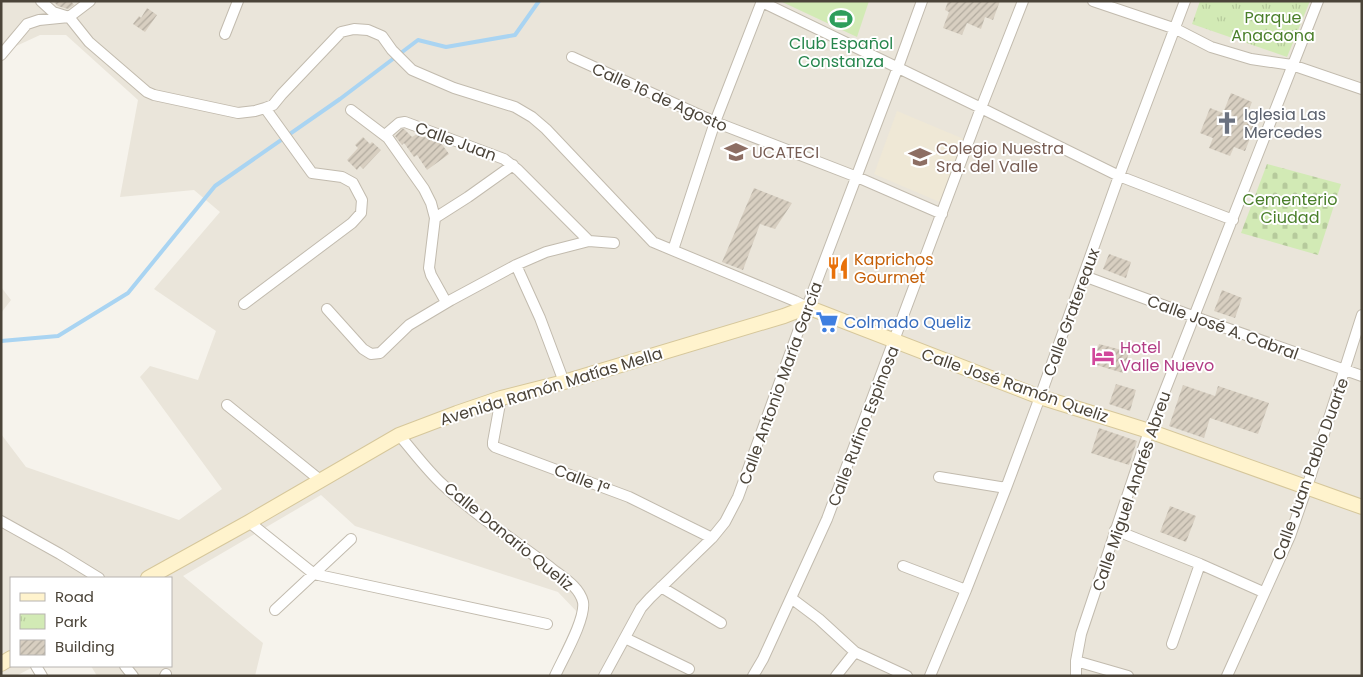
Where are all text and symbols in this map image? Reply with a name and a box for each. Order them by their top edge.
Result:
sports icon: Club Español Constanza [828,6,854,32]
park label: Parque Anacaona [1231,6,1315,47]
place label: Club Español Constanza [789,32,893,73]
street label: Calle 16 de Agosto [588,57,731,138]
place label: Iglesia Las Mercedes [1244,103,1326,144]
church icon: Iglesia Las Mercedes [1214,110,1240,136]
street label: Calle Juan [412,116,500,167]
place label: Colegio Nuestra Sra. del Valle [936,137,1064,178]
school or university icon: UCATECI [723,139,749,165]
place label: UCATECI [752,141,819,164]
school or university icon: Colegio Nuestra Sra. del Valle [907,144,933,170]
park label: Cementerio Ciudad [1243,188,1337,229]
street label: Calle Gratereaux [1038,245,1105,379]
place label: Kaprichos Gourmet [854,248,934,289]
restaurant icon: Kaprichos Gourmet [825,255,851,281]
street label: Calle Antonio María García [733,279,828,488]
street label: Calle José A. Cabral [1144,289,1302,366]
supermarket icon: Colmado Queliz [814,309,840,335]
place label: Colmado Queliz [844,311,971,334]
place label: Hotel Valle Nuevo [1120,336,1214,377]
street label: Avenida Ramón Matías Mella [437,342,665,431]
street label: Calle Rufino Espinosa [822,343,905,510]
street label: Calle José Ramón Queliz [918,343,1111,428]
hotel icon: Hotel Valle Nuevo [1090,343,1116,369]
street label: Calle Juan Pablo Duarte [1267,375,1354,564]
street label: Calle Miguel Andrés Abreu [1086,388,1177,594]
street label: Calle 1ª [551,458,613,501]
street label: Calle Danario Queliz [439,477,578,596]
legend [10,577,172,667]
text: Road [55,586,94,607]
text: Park [55,611,87,632]
text: Building [55,636,115,657]

